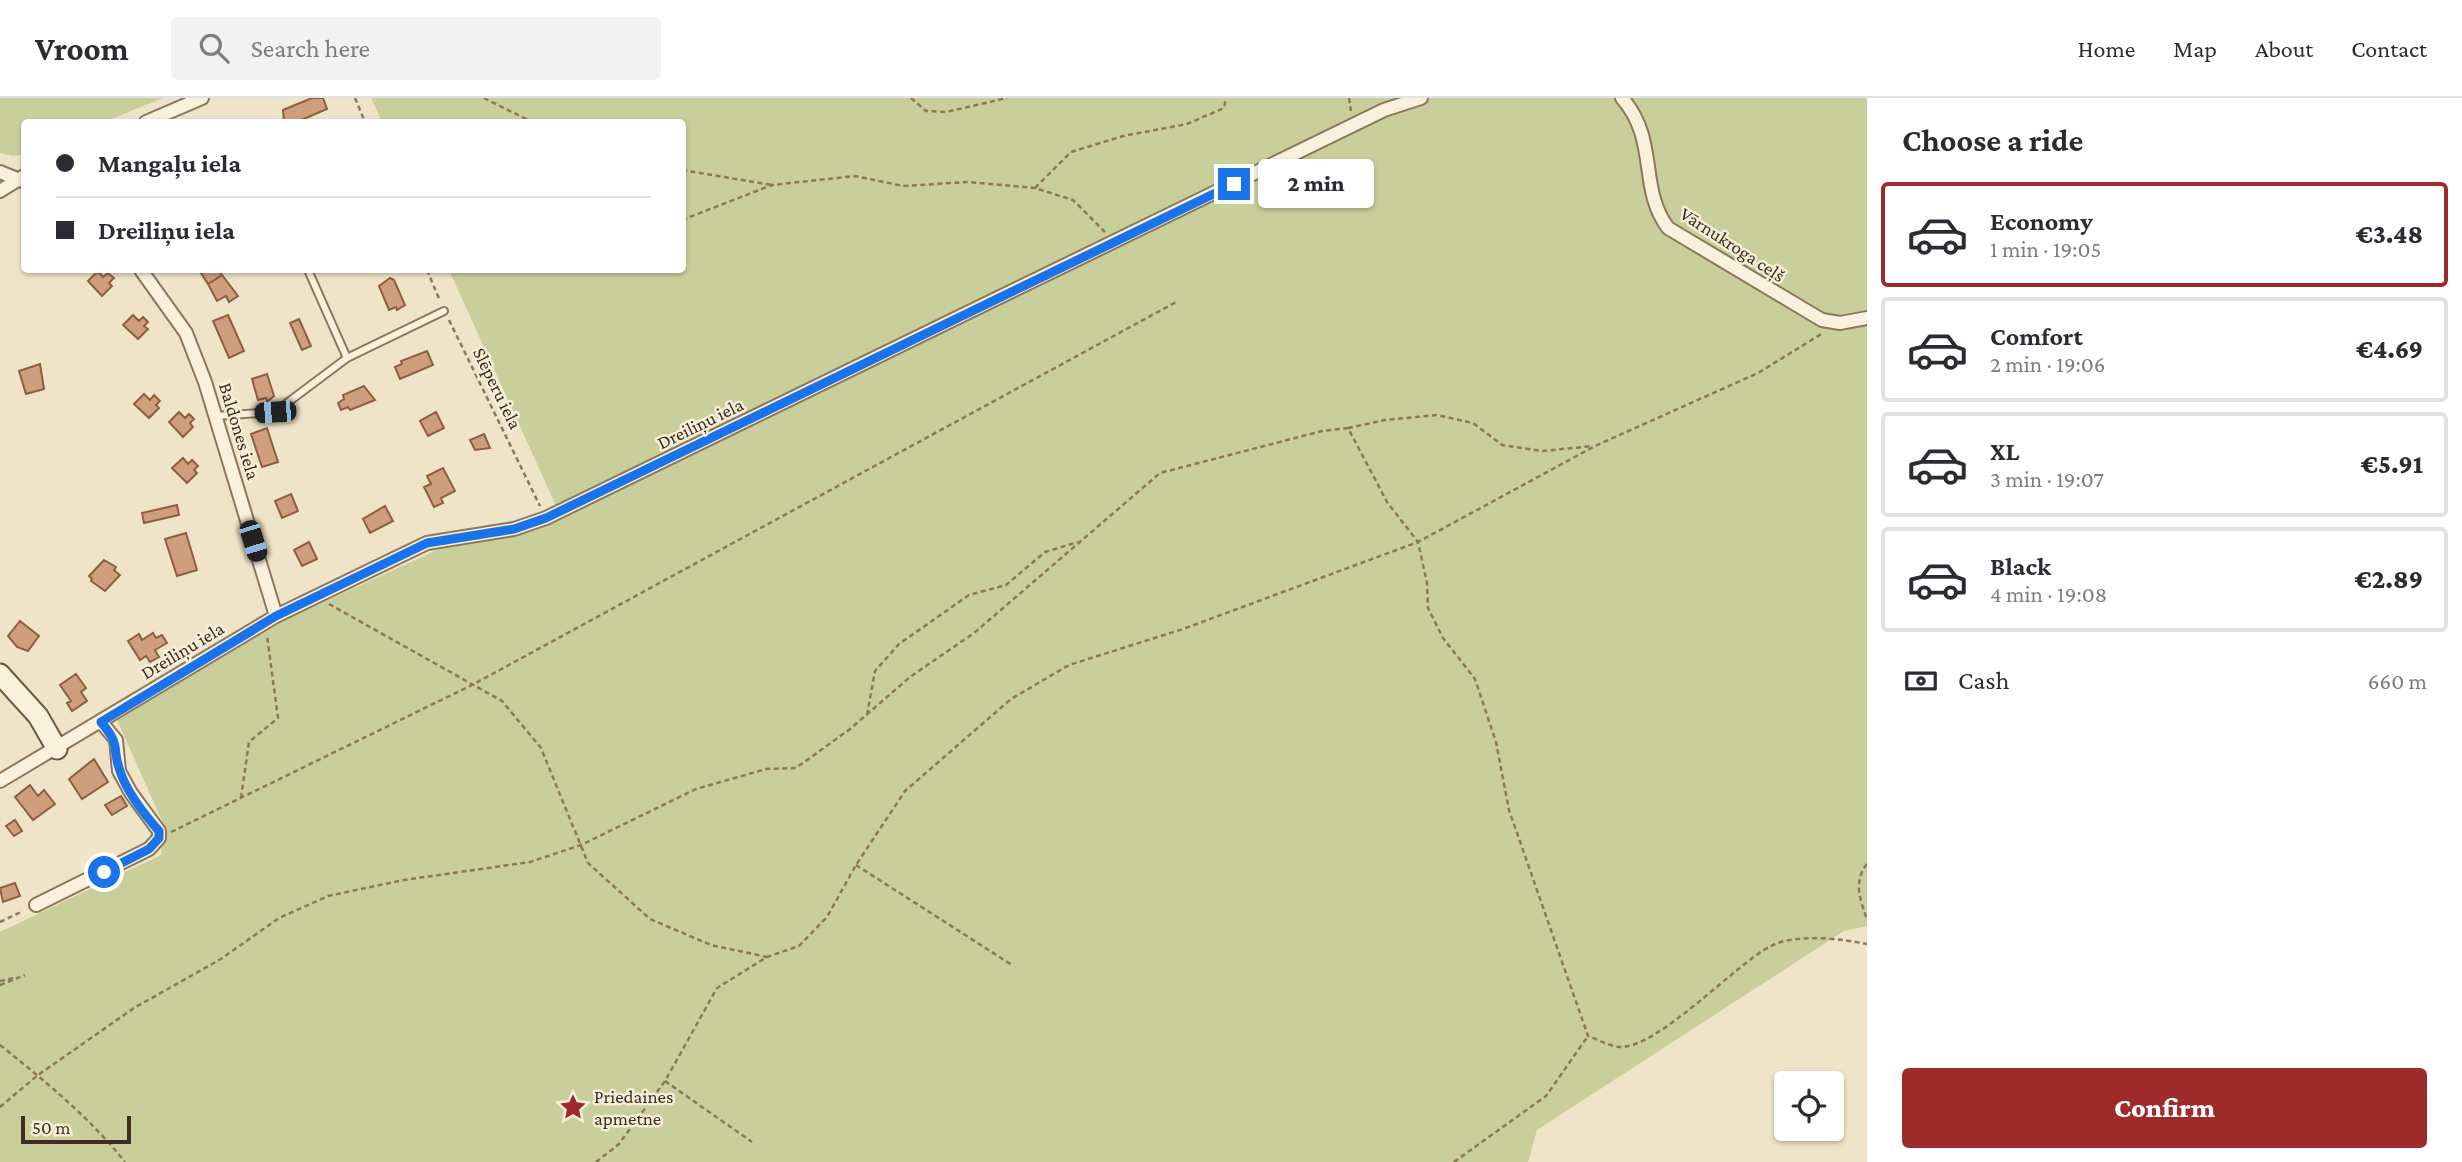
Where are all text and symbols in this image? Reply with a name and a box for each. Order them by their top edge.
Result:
search box [171,17,661,80]
icon: search [195,29,233,67]
text: Vroom [35,30,129,67]
text: Search here [251,34,370,63]
text: Home [2078,35,2135,62]
text: Map [2173,35,2217,62]
text: About [2255,35,2313,62]
text: Contact [2351,35,2427,62]
text: Choose a ride [1902,122,2083,158]
text: Mangaļu iela [98,149,241,178]
callout: 2 min [1258,160,1374,208]
route end [1218,168,1250,200]
text: 2 min [1288,170,1344,196]
street label: Vārnukroga ceļš [1675,203,1789,288]
icon: car [1906,203,1969,266]
text: Economy [1990,207,2093,236]
text: Dreiliņu iela [98,216,235,245]
text: €3.48 [2356,220,2423,249]
text: 1 min · 19:05 [1990,236,2101,262]
icon: car [1906,318,1969,381]
text: Comfort [1990,322,2083,351]
text: €4.69 [2356,335,2423,364]
street label: Slēperu iela [469,344,526,433]
text: 2 min · 19:06 [1990,351,2106,377]
street label: Baldones iela [215,380,264,482]
street label: Dreiliņu iela [654,393,748,455]
car [254,400,297,424]
icon: car [1906,433,1969,496]
text: XL [1990,437,2019,466]
text: €5.91 [2361,450,2423,479]
text: 3 min · 19:07 [1990,466,2104,492]
car [237,518,270,564]
icon: car [1906,548,1969,611]
text: Black [1990,552,2051,581]
text: €2.89 [2354,565,2423,594]
text: 4 min · 19:08 [1990,581,2107,607]
street label: Dreiliņu iela [137,617,229,685]
icon: cash [1902,662,1940,700]
text: Cash [1958,666,2009,695]
text: 660 m [2368,668,2427,694]
route start [88,856,120,888]
button: Confirm [1902,1068,2427,1148]
map controls [1774,1071,1844,1141]
button: locate [1774,1071,1844,1141]
place label: Priedaines apmetne [594,1086,673,1129]
place icon: Priedaines apmetne [558,1092,588,1122]
scale bar [21,1113,131,1145]
text: 50 m [32,1117,71,1138]

